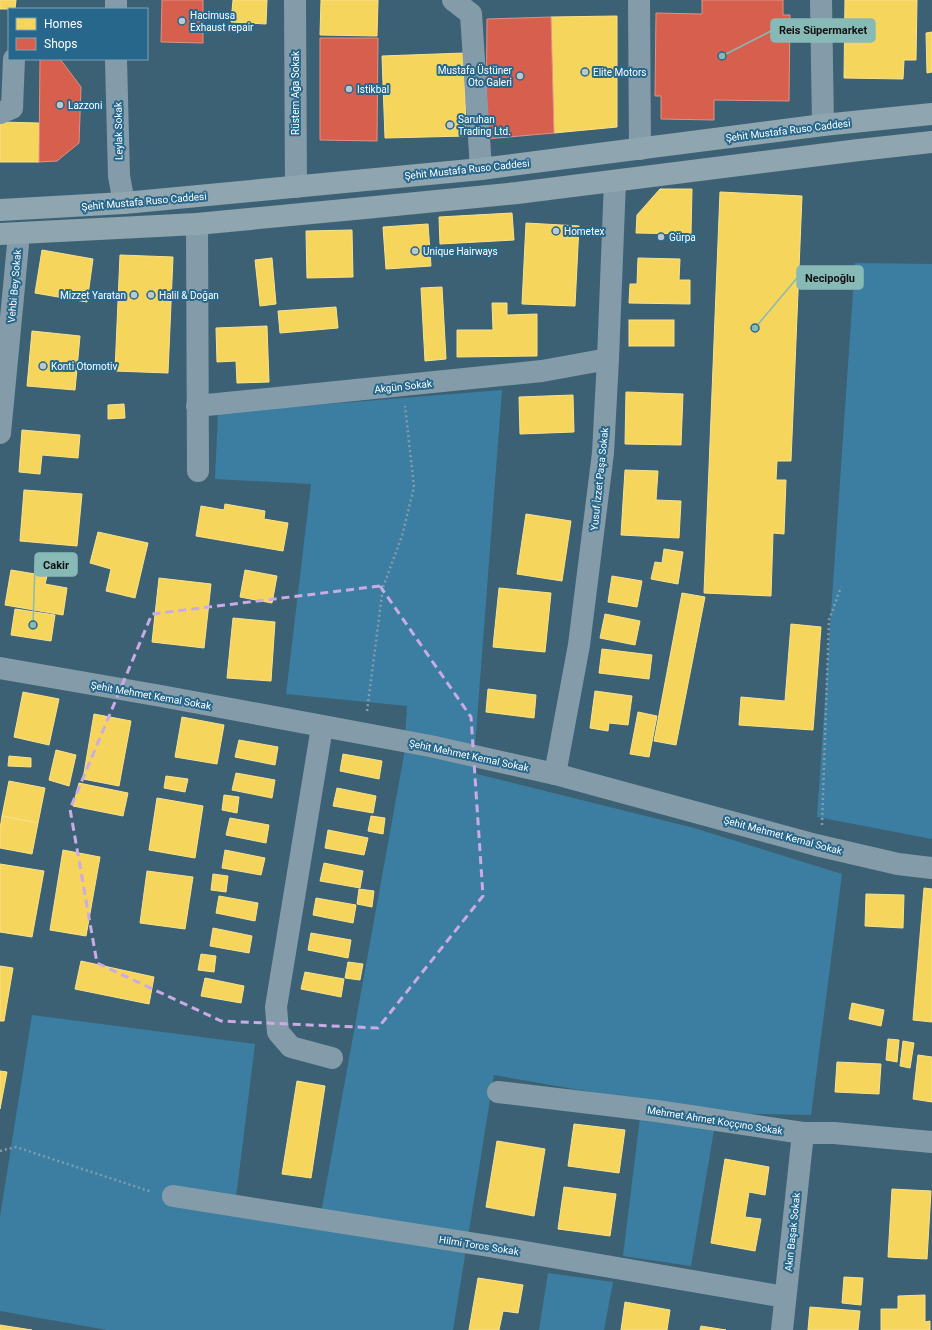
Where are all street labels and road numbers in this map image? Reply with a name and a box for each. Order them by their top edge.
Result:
street label: Rüstem Ağa Sokak [290,50,301,135]
street label: Leylak Sokak [112,101,125,160]
street label: Şehit Mustafa Ruso Caddesi [725,117,851,144]
street label: Şehit Mustafa Ruso Caddesi [404,157,530,182]
street label: Şehit Mustafa Ruso Caddesi [81,191,207,212]
street label: Vehbi Bey Sokak [6,248,23,323]
street label: Akgün Sokak [374,378,433,395]
street label: Yusuf İzzet Paşa Sokak [588,426,610,531]
street label: Şehit Mehmet Kemal Sokak [90,679,213,712]
street label: Şehit Mehmet Kemal Sokak [408,737,531,774]
street label: Şehit Mehmet Kemal Sokak [722,814,844,857]
street label: Mehmet Ahmet Koççıno Sokak [646,1104,784,1137]
street label: Akın Başak Sokak [783,1191,802,1272]
street label: Hilmi Toros Sokak [438,1234,520,1257]

